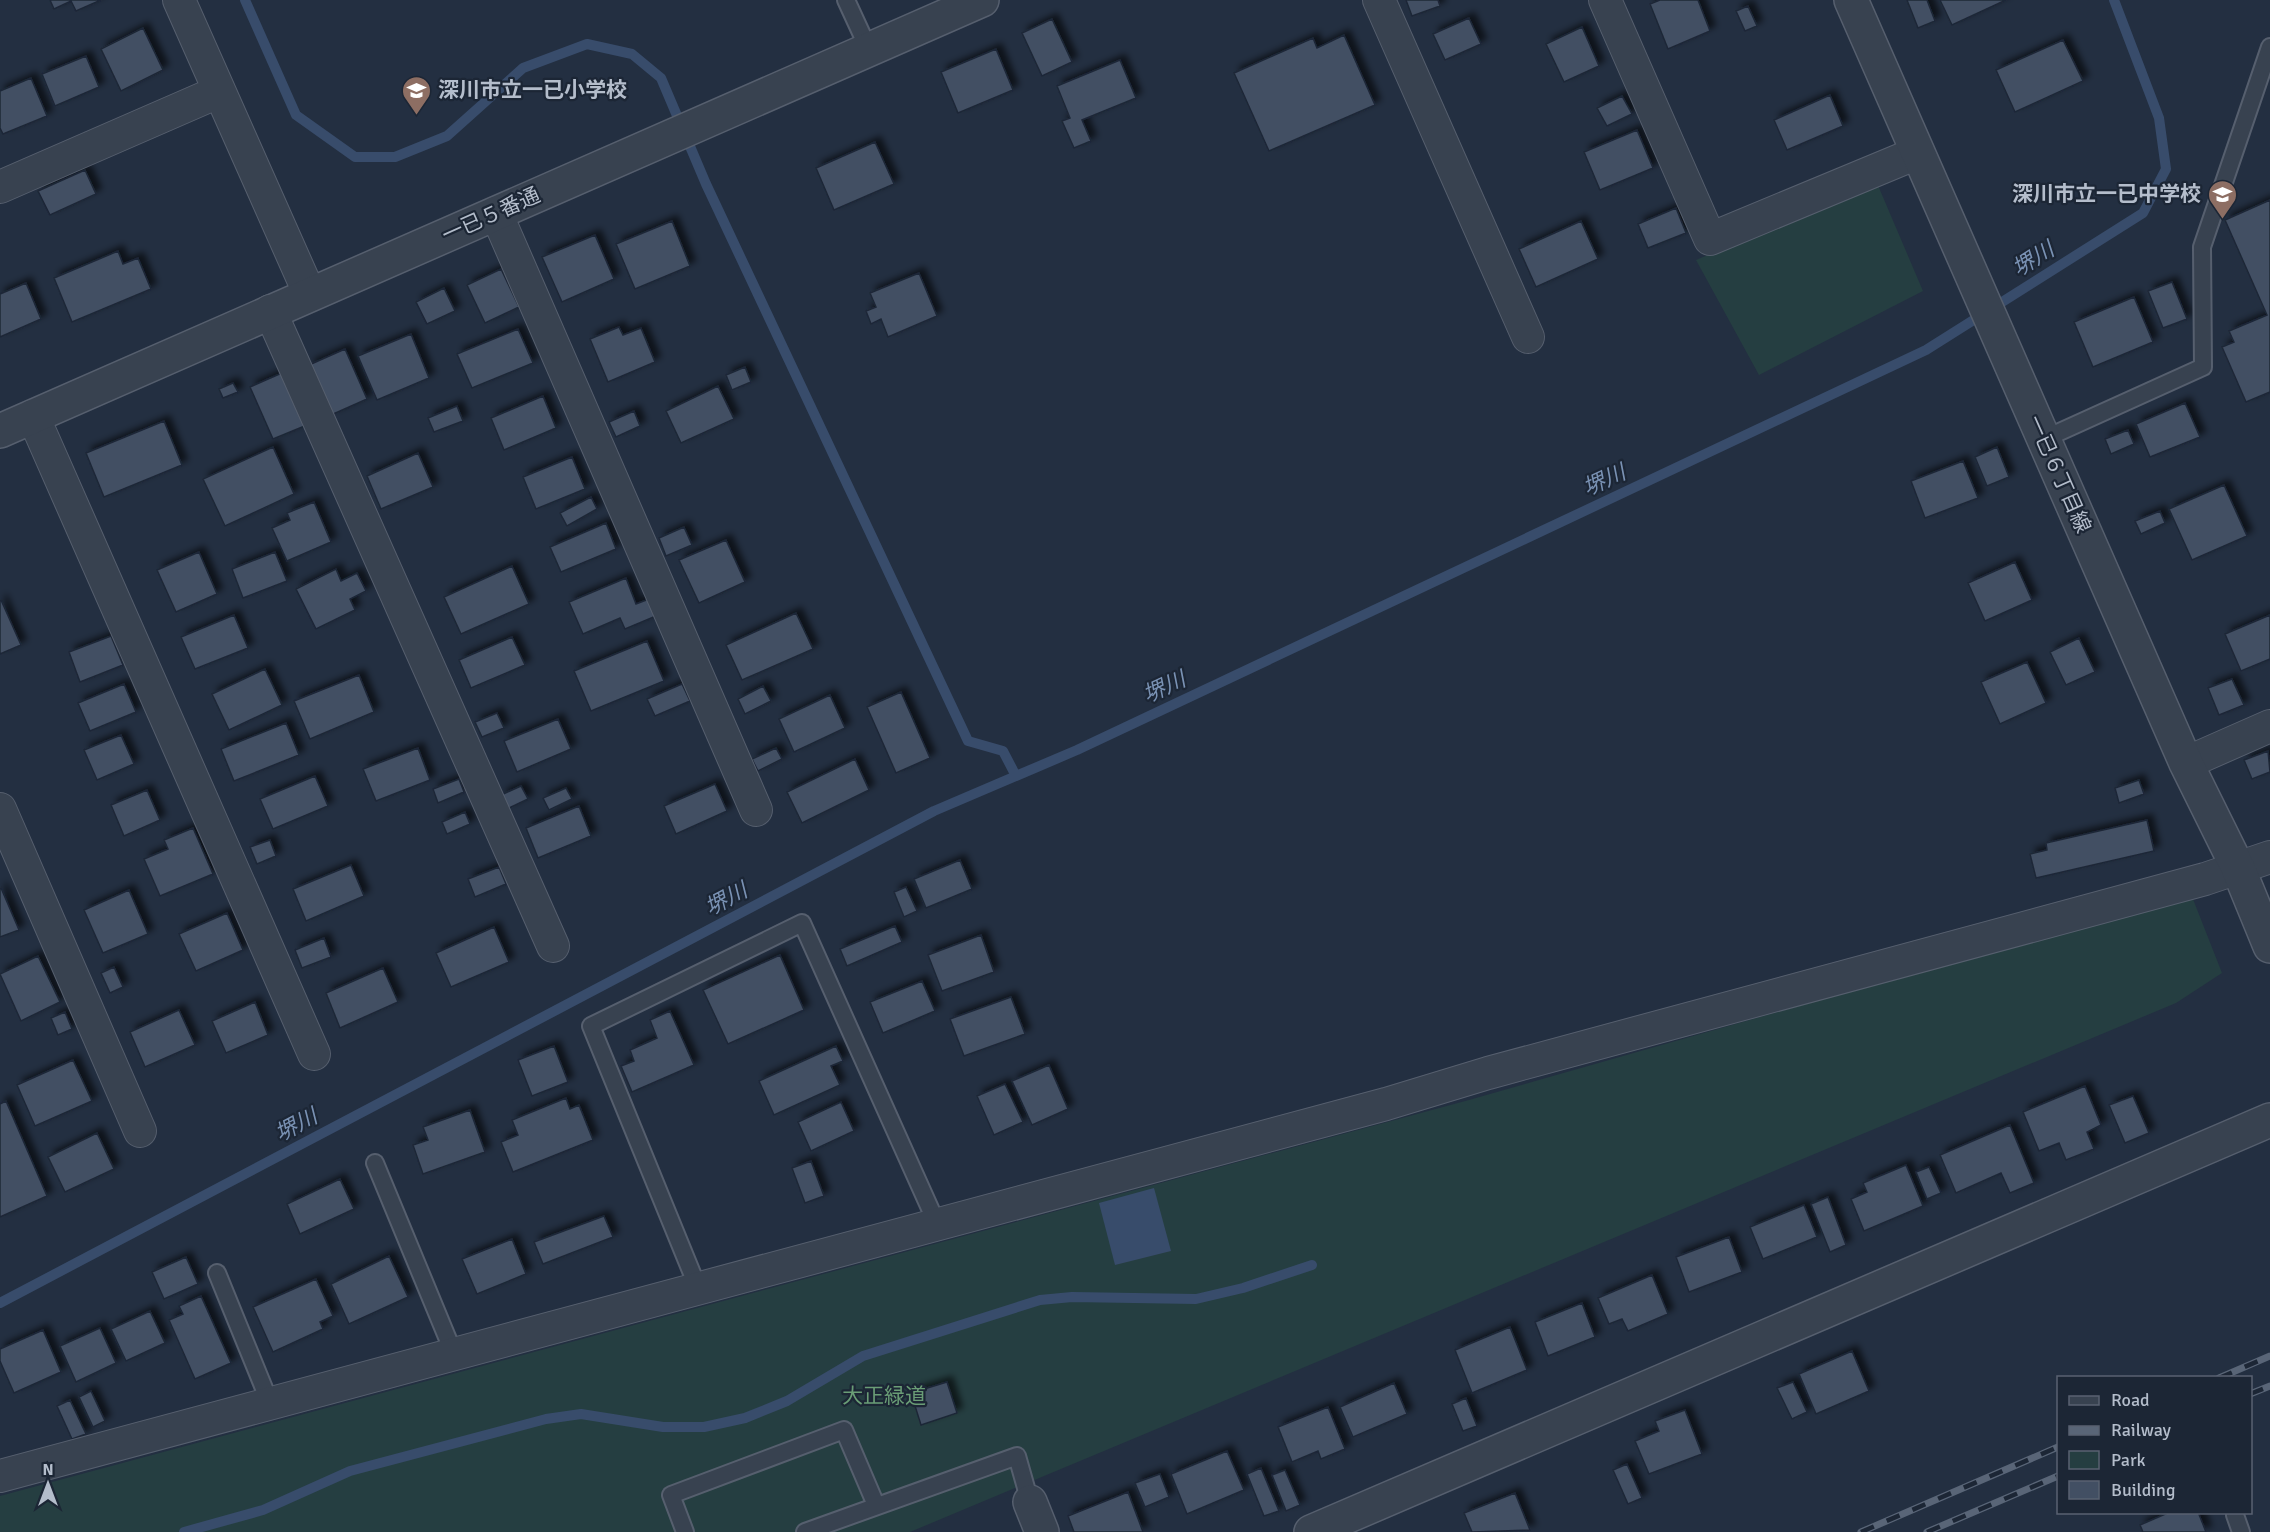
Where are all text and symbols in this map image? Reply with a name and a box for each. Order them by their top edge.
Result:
school or university icon: 深川市立一已小学校 [401,74,433,116]
place label: 深川市立一已小学校 [438,77,627,103]
school or university icon: 深川市立一已中学校 [2206,178,2238,220]
place label: 深川市立一已中学校 [2012,181,2201,207]
street label: 一已５番通 [438,182,544,248]
water label: 堺川 [2007,235,2061,282]
street label: 一已６丁目線 [2021,411,2097,537]
water label: 堺川 [1578,458,1631,502]
water label: 堺川 [1138,665,1191,709]
water label: 堺川 [700,876,754,921]
water label: 堺川 [270,1102,324,1147]
legend [2057,1376,2252,1514]
park label: 大正緑道 [842,1383,926,1409]
text: Road [2111,1389,2150,1411]
text: Railway [2111,1419,2172,1441]
text: Park [2111,1449,2146,1471]
north arrow [18,1454,78,1514]
text: N [42,1460,54,1480]
text: Building [2111,1479,2175,1501]

